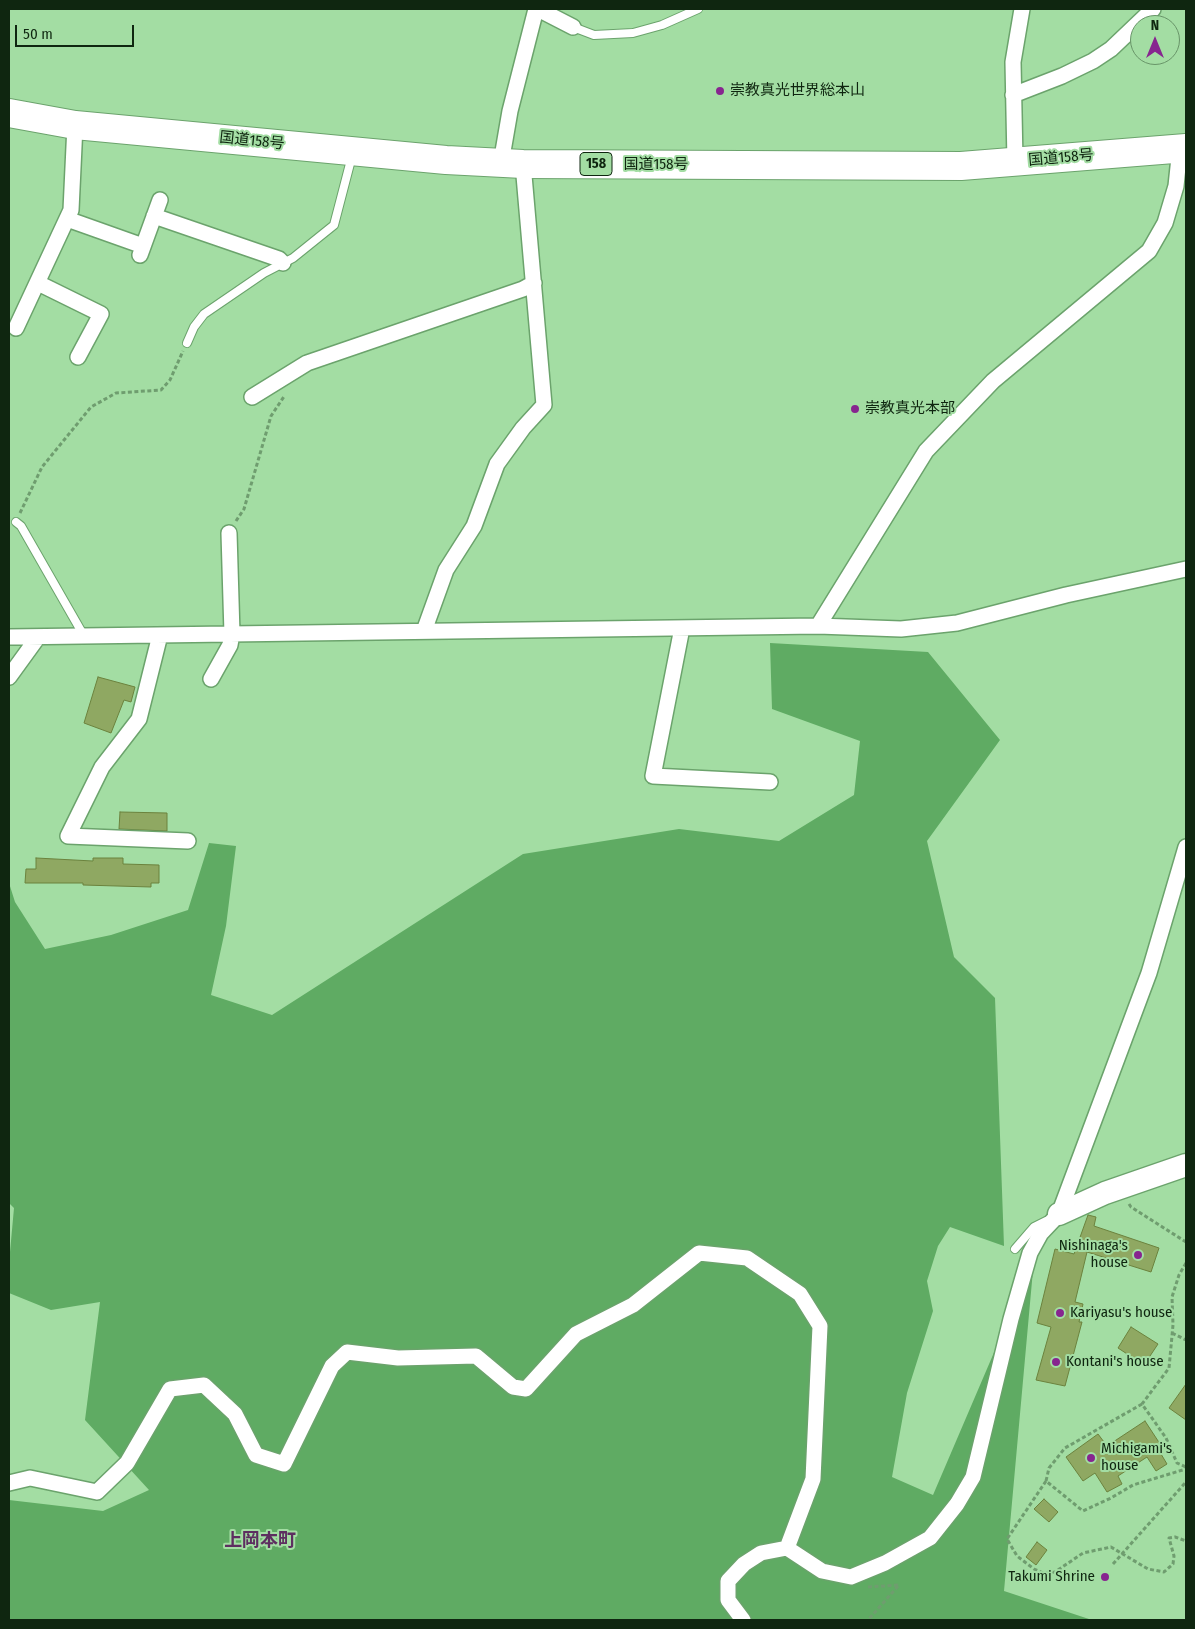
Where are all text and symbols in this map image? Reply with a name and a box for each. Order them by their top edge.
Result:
scale bar [18,15,136,47]
north arrow [1130,15,1180,65]
text: N [1151,17,1159,34]
text: 50 m [23,25,53,43]
place label: 崇教真光世界総本山 [730,82,865,100]
marker: 崇教真光世界総本山 [714,85,726,97]
street label: 国道158号 [219,129,285,153]
street label: 国道158号 [1028,146,1094,170]
road number: 158 [580,152,612,175]
street label: 国道158号 [623,156,689,174]
place label: 崇教真光本部 [865,400,955,418]
marker: 崇教真光本部 [849,403,861,415]
place label: Nishinaga's house [1059,1237,1128,1272]
marker: Nishinaga's house [1132,1249,1144,1261]
place label: Kariyasu's house [1070,1304,1172,1322]
marker: Kariyasu's house [1054,1307,1066,1319]
place label: Kontani's house [1066,1353,1164,1371]
marker: Kontani's house [1050,1356,1062,1368]
place label: Michigami's house [1101,1440,1172,1475]
marker: Michigami's house [1085,1452,1097,1464]
district label: 上岡本町 [224,1530,296,1552]
place label: Takumi Shrine [1008,1568,1095,1586]
marker: Takumi Shrine [1099,1571,1111,1583]

